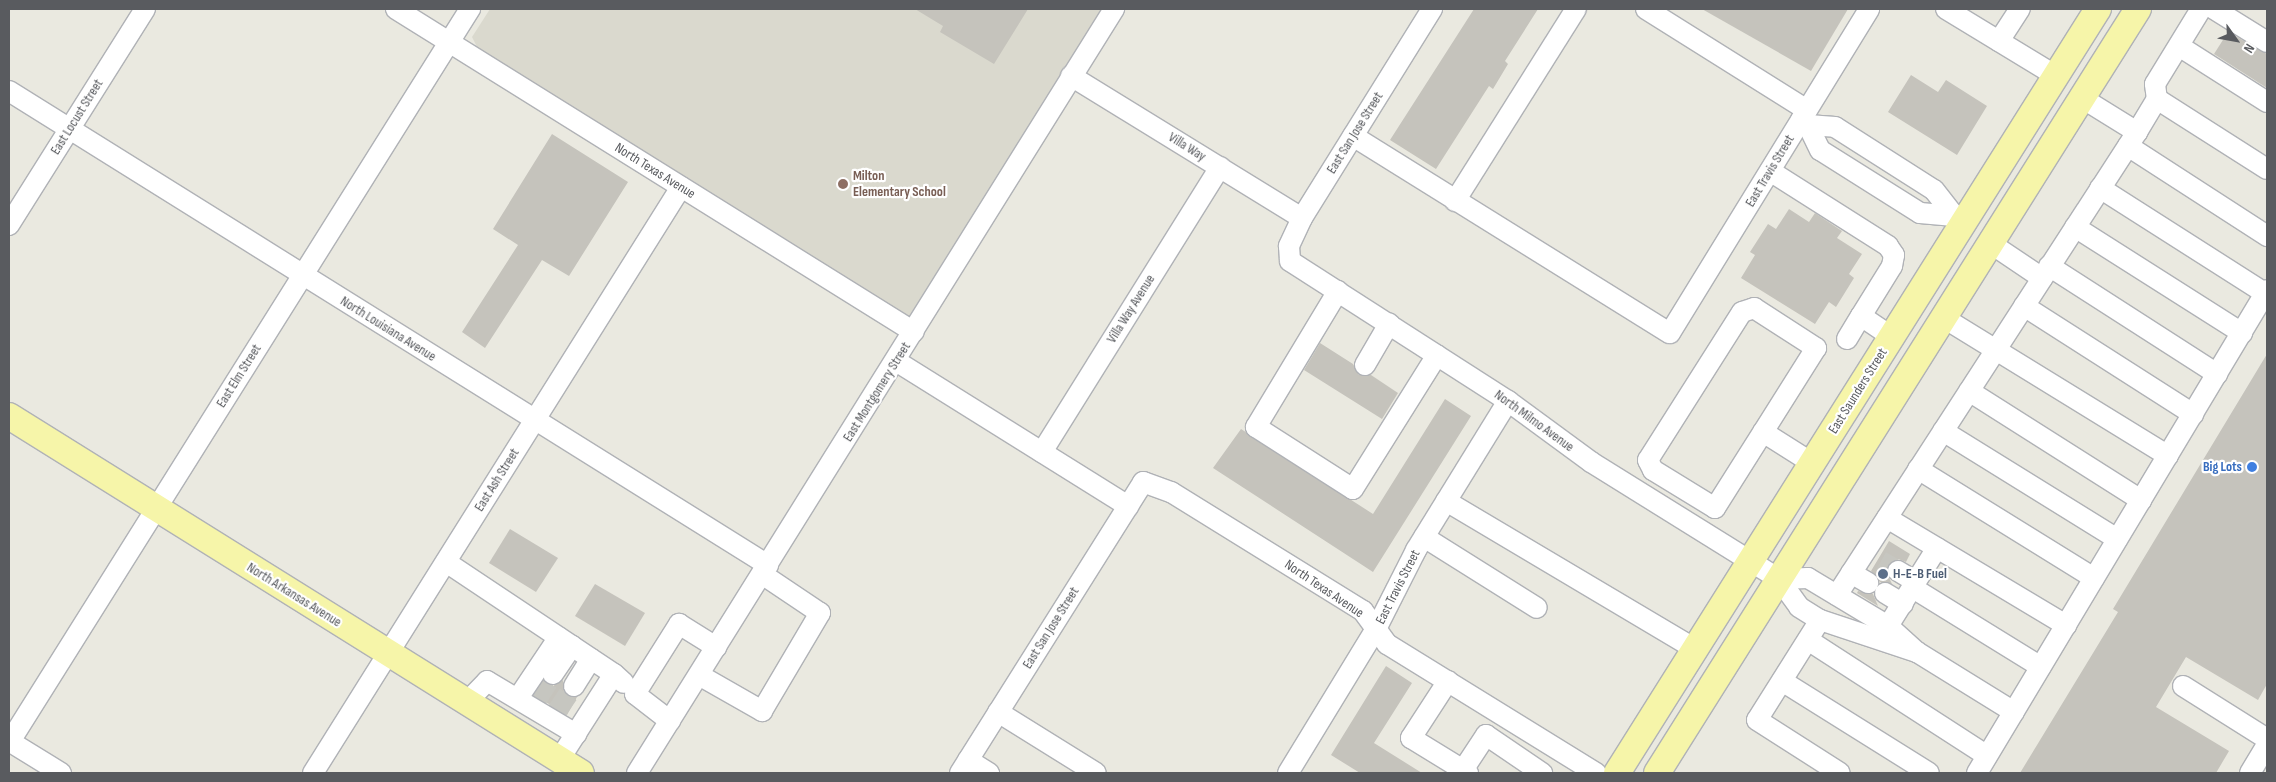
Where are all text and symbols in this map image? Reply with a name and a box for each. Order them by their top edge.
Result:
north arrow [2211,15,2261,65]
text: N [2240,41,2258,56]
street label: East Locust Street [47,76,107,158]
street label: East San Jose Street [1323,89,1387,177]
street label: Villa Way [1165,129,1209,165]
street label: East Travis Street [1742,132,1798,210]
street label: North Texas Avenue [612,140,698,202]
place label: Milton Elementary School [853,168,946,200]
marker: Milton Elementary School [837,178,849,190]
street label: Villa Way Avenue [1103,272,1159,346]
street label: North Louisiana Avenue [337,293,439,365]
street label: East Montgomery Street [840,339,914,445]
street label: East Elm Street [213,341,265,411]
street label: East Saunders Street [1825,345,1891,437]
street label: North Milmo Avenue [1491,386,1577,456]
street label: East Ash Street [471,445,523,515]
place label: Big Lots [2203,459,2242,475]
marker: Big Lots [2246,461,2258,473]
street label: East Travis Street [1372,547,1424,627]
street label: North Texas Avenue [1281,556,1367,622]
street label: North Arkansas Avenue [244,559,344,631]
place label: H-E-B Fuel [1893,566,1947,582]
marker: H-E-B Fuel [1877,568,1889,580]
street label: East San Jose Street [1019,584,1083,672]

